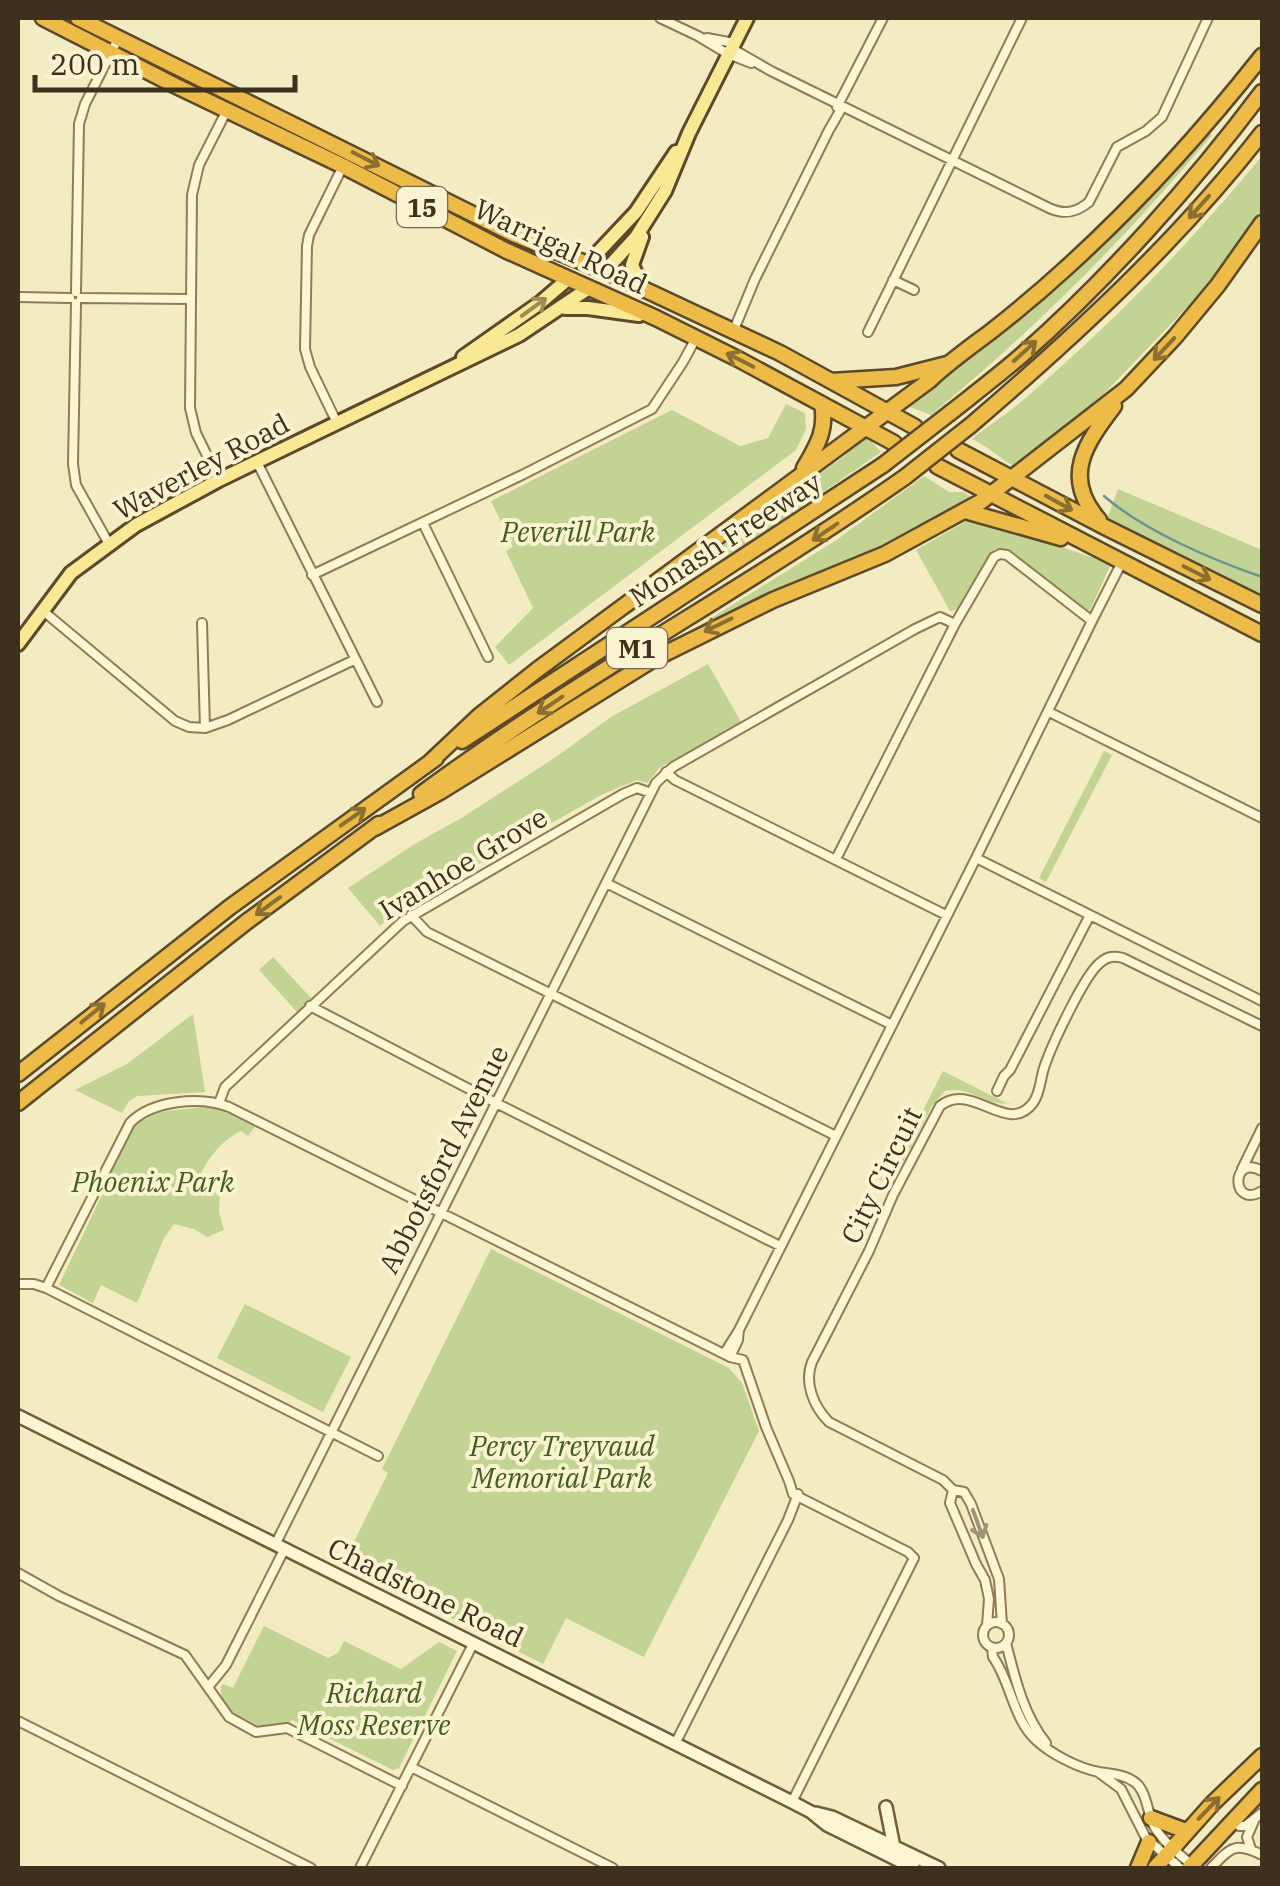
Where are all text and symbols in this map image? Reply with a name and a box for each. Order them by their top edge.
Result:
scale bar [35,30,295,92]
text: 200 m [50,44,140,83]
one-way arrow [350,150,380,169]
road number: 15 [397,187,447,227]
street label: Warrigal Road [469,190,653,302]
one-way arrow [1188,194,1211,219]
one-way arrow [520,297,547,318]
one-way arrow [1153,336,1176,361]
one-way arrow [1012,340,1037,363]
one-way arrow [726,350,756,369]
street label: Waverley Road [107,404,295,528]
street label: Monash Freeway [622,463,828,615]
one-way arrow [1043,493,1073,513]
park label: Peverill Park [500,513,655,550]
one-way arrow [811,521,839,542]
one-way arrow [1182,564,1211,583]
one-way arrow [704,616,733,635]
road number: M1 [607,628,667,668]
one-way arrow [536,694,564,715]
street label: Ivanhoe Grove [372,798,554,928]
one-way arrow [339,807,366,828]
one-way arrow [255,895,282,916]
one-way arrow [80,1002,106,1024]
street label: Abbotsford Avenue [369,1038,517,1280]
street label: City Circuit [832,1100,930,1250]
park label: Phoenix Park [71,1163,234,1200]
park label: Percy Treyvaud Memorial Park [469,1427,655,1496]
one-way arrow [970,1507,988,1538]
street label: Chadstone Road [322,1529,530,1655]
park label: Richard Moss Reserve [297,1674,451,1743]
one-way arrow [1196,1797,1220,1821]

